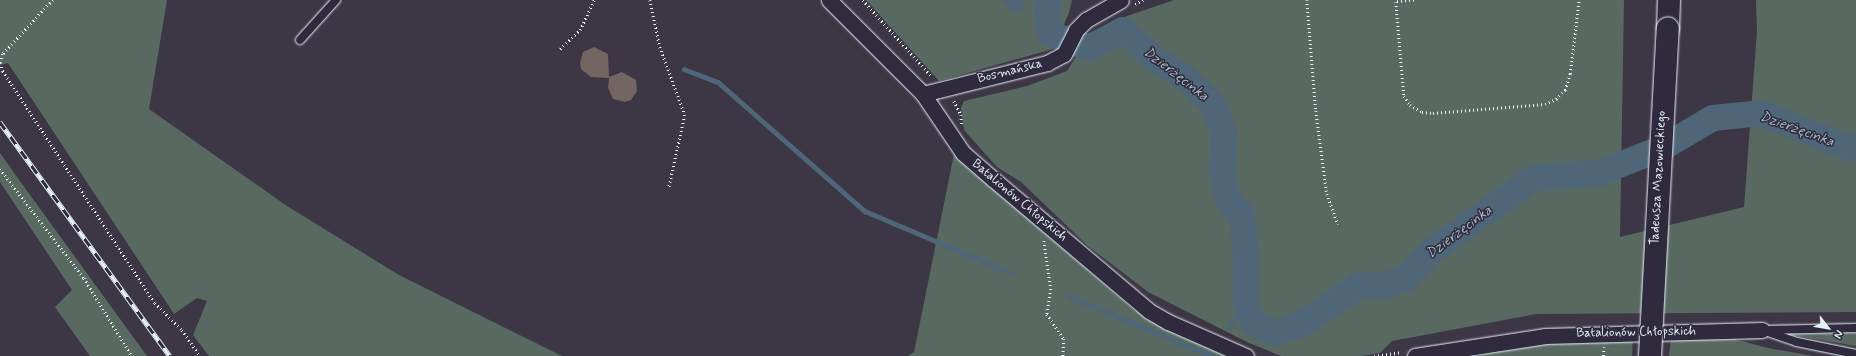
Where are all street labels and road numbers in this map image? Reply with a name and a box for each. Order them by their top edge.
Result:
street label: Bosmańska [976,56,1044,88]
street label: Tadeusza Mazowieckiego [1648,109,1670,247]
street label: Batalionów Chłopskich [967,156,1071,246]
street label: Batalionów Chłopskich [1575,324,1697,342]

